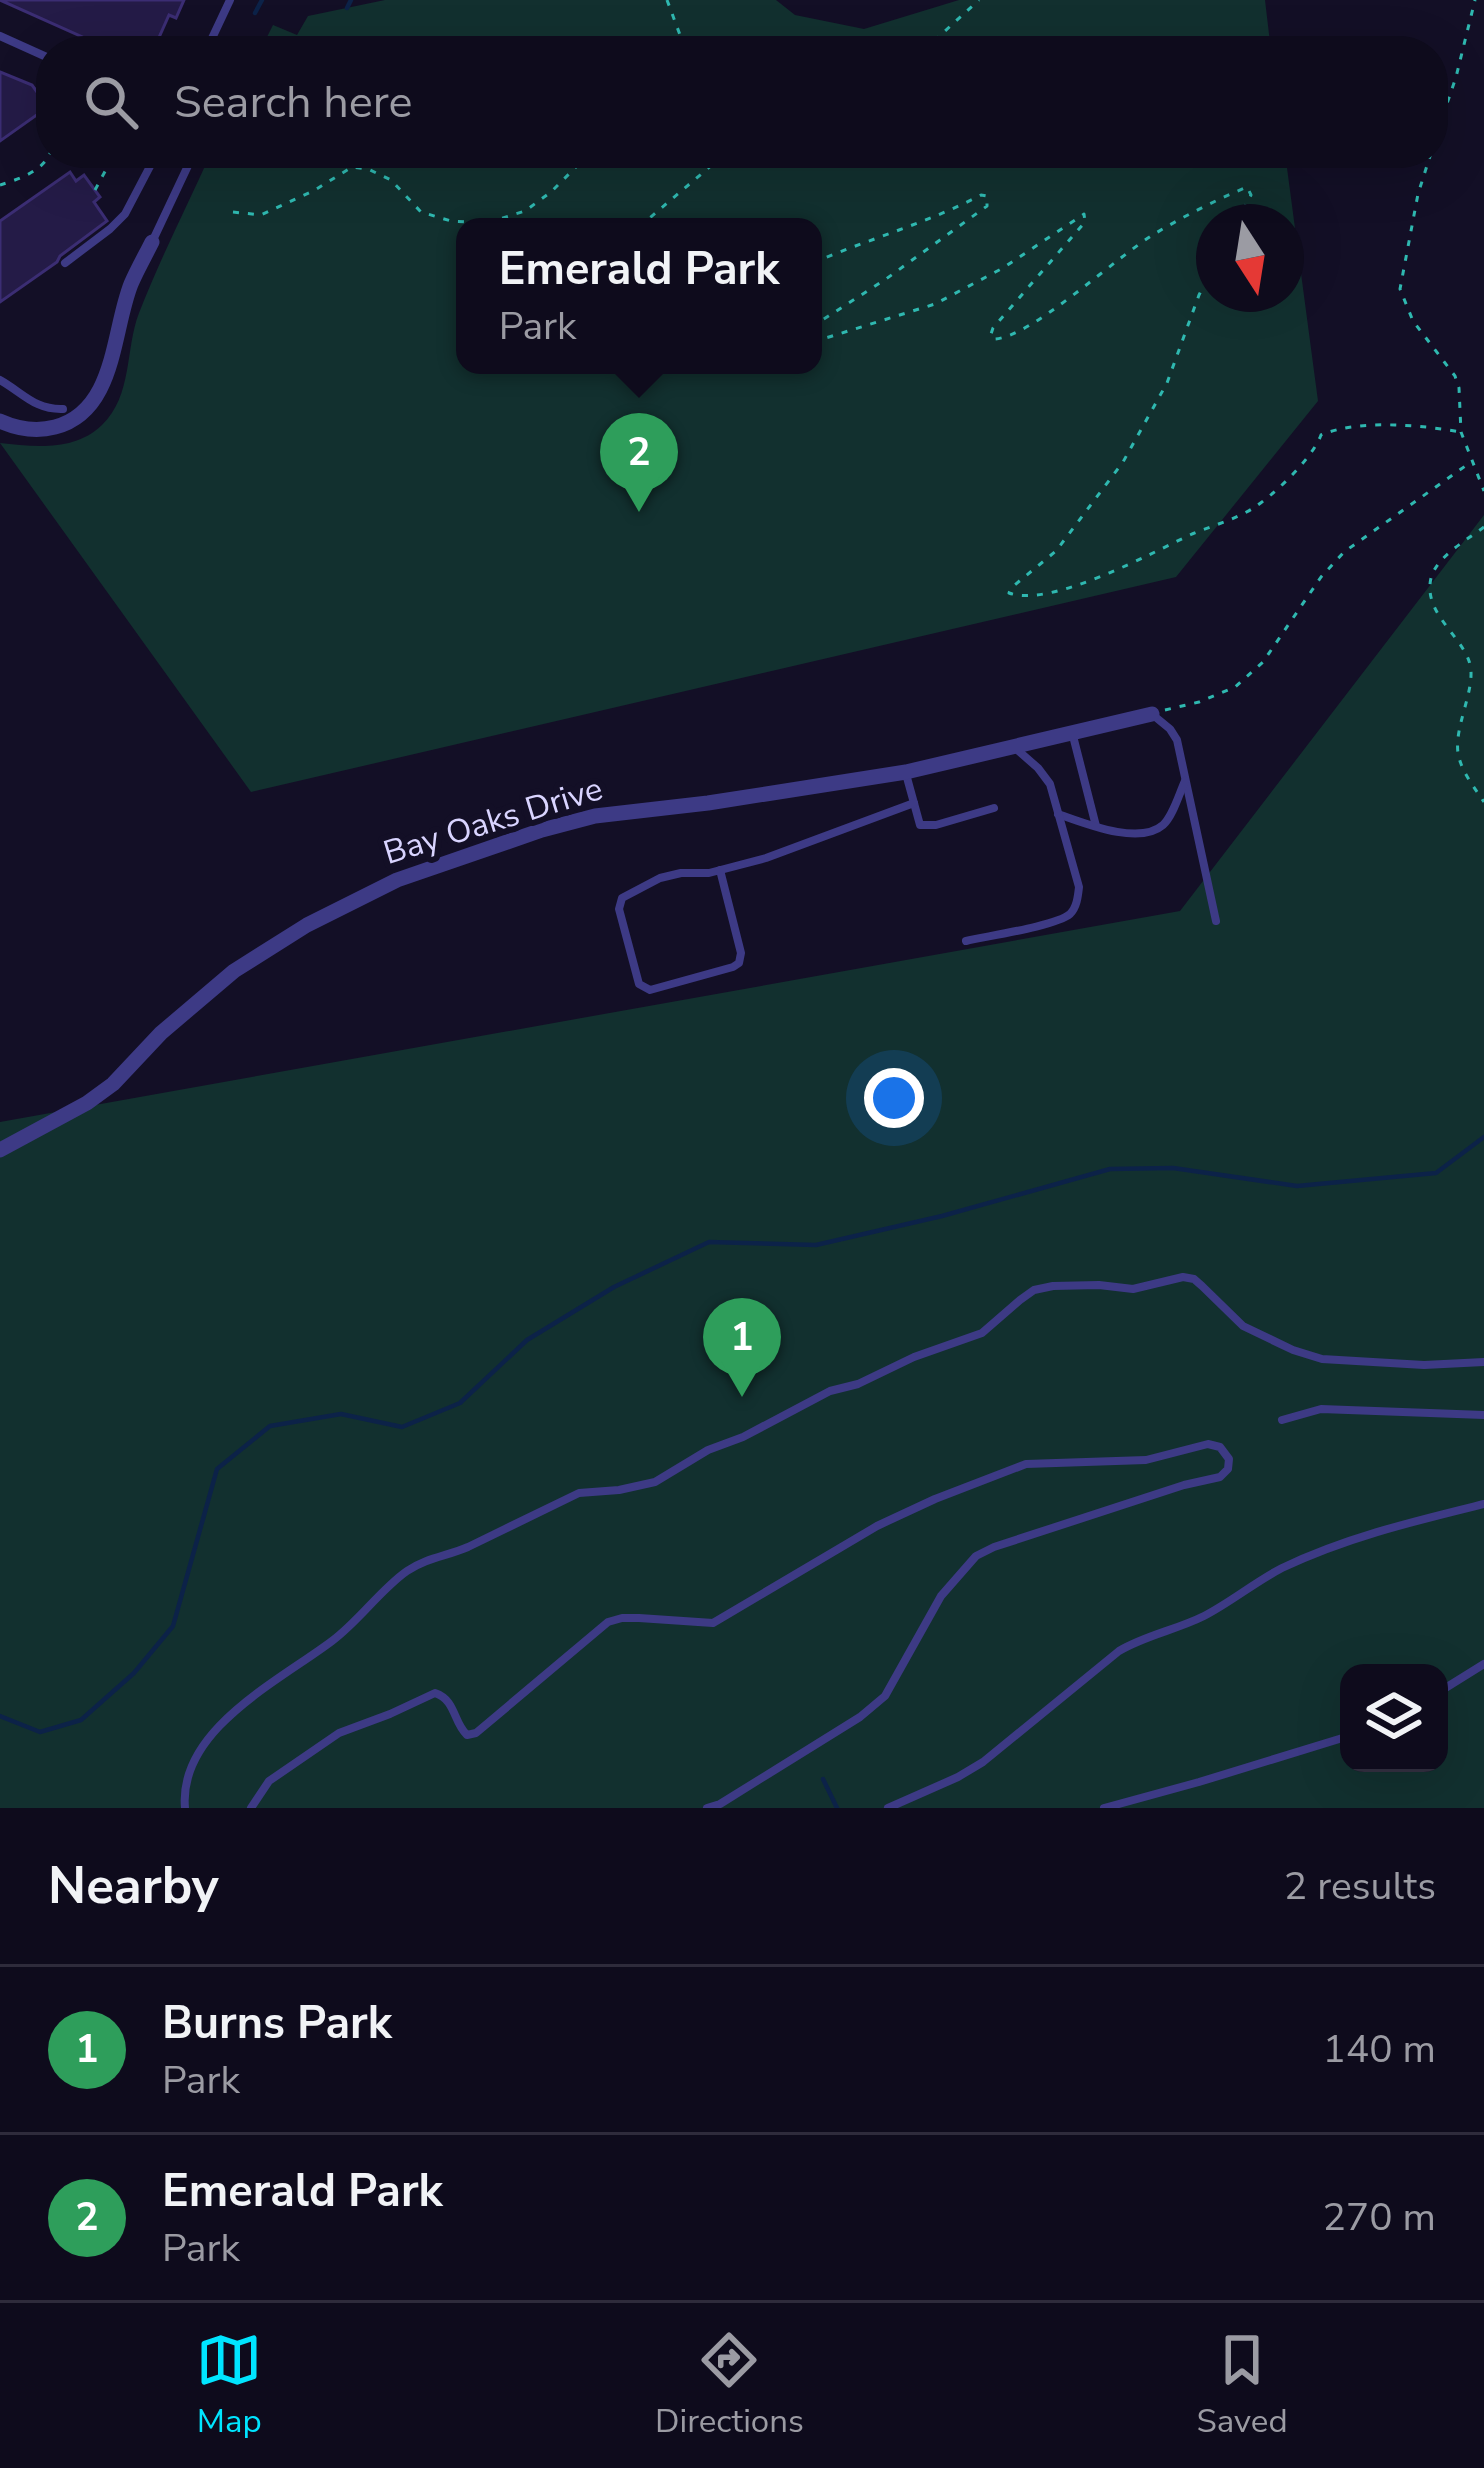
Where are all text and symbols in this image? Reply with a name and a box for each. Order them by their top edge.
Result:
search box [36,36,1448,168]
icon: search [78,69,144,135]
text: Search here [174,72,413,133]
north arrow [1196,204,1304,312]
popup [456,218,822,374]
text: Emerald Park [499,239,779,300]
text: Park [499,300,577,353]
pin: 2 [600,413,678,512]
street label: Bay Oaks Drive [378,766,608,876]
your location [864,1068,924,1128]
pin: 1 [703,1298,781,1397]
map controls [1340,1664,1448,1772]
button: layers [1340,1664,1448,1772]
text: Nearby [48,1851,219,1921]
text: 2 results [1284,1860,1436,1913]
text: Burns Park [162,1993,392,2054]
text: 1 [75,2023,99,2076]
text: 140 m [1322,2023,1436,2076]
text: Park [162,2054,240,2107]
text: Emerald Park [162,2161,443,2222]
text: 2 [75,2191,99,2244]
text: 270 m [1322,2191,1436,2244]
text: Park [162,2222,240,2275]
tab: Map [196,2327,262,2444]
tab: Directions [655,2327,804,2444]
tab: Saved [1196,2327,1288,2444]

